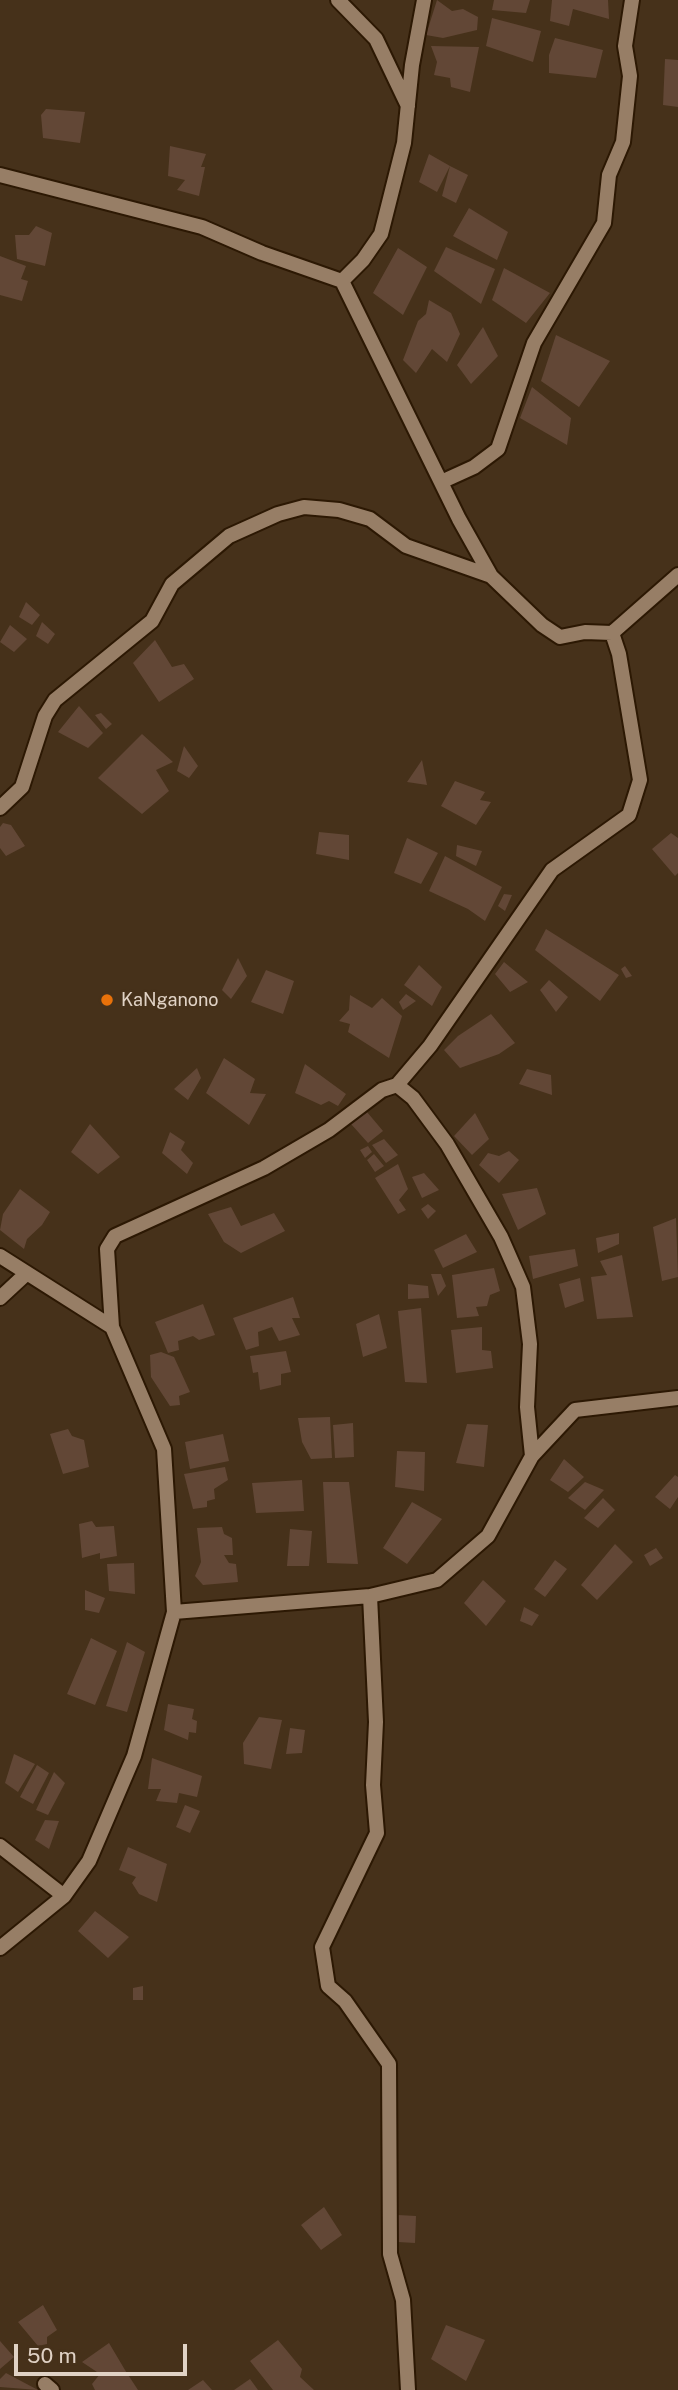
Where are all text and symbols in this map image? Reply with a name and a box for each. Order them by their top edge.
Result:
place label: KaNganono [121,989,219,1011]
marker: KaNganono [99,992,115,1008]
scale bar [18,2330,191,2374]
text: 50 m [27,2343,77,2368]

